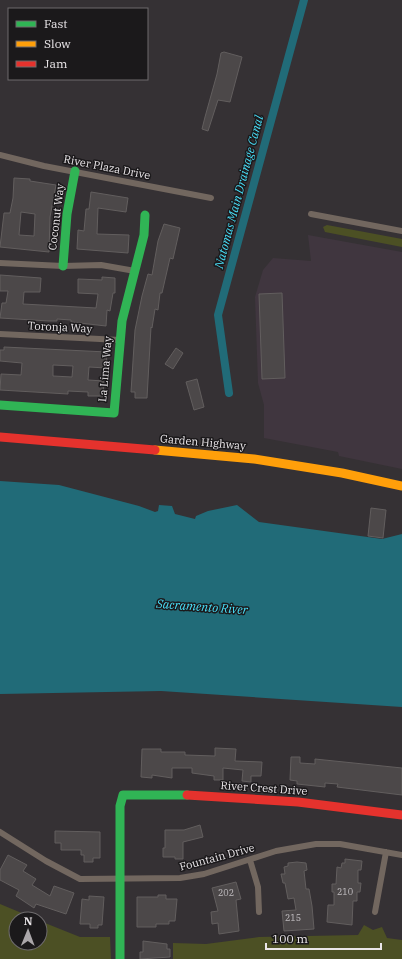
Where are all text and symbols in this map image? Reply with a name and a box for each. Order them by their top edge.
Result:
legend [8,8,148,80]
text: Fast [44,16,68,31]
text: Slow [44,36,71,51]
text: Jam [44,56,68,71]
water label: Natomas Main Drainage Canal [211,113,266,271]
street label: River Plaza Drive [62,152,152,182]
street label: Coconut Way [45,183,67,251]
street label: Toronja Way [27,318,93,336]
street label: La Lima Way [95,335,115,402]
street label: Garden Highway [159,431,247,453]
water label: Sacramento River [155,596,249,617]
street label: River Crest Drive [220,778,308,798]
street label: Fountain Drive [178,840,256,874]
house number: 210 [337,886,353,897]
house number: 202 [218,887,234,898]
north arrow [8,911,48,951]
house number: 215 [285,912,301,923]
text: N [24,914,33,928]
scale bar [266,925,381,951]
text: 100 m [272,931,308,946]

